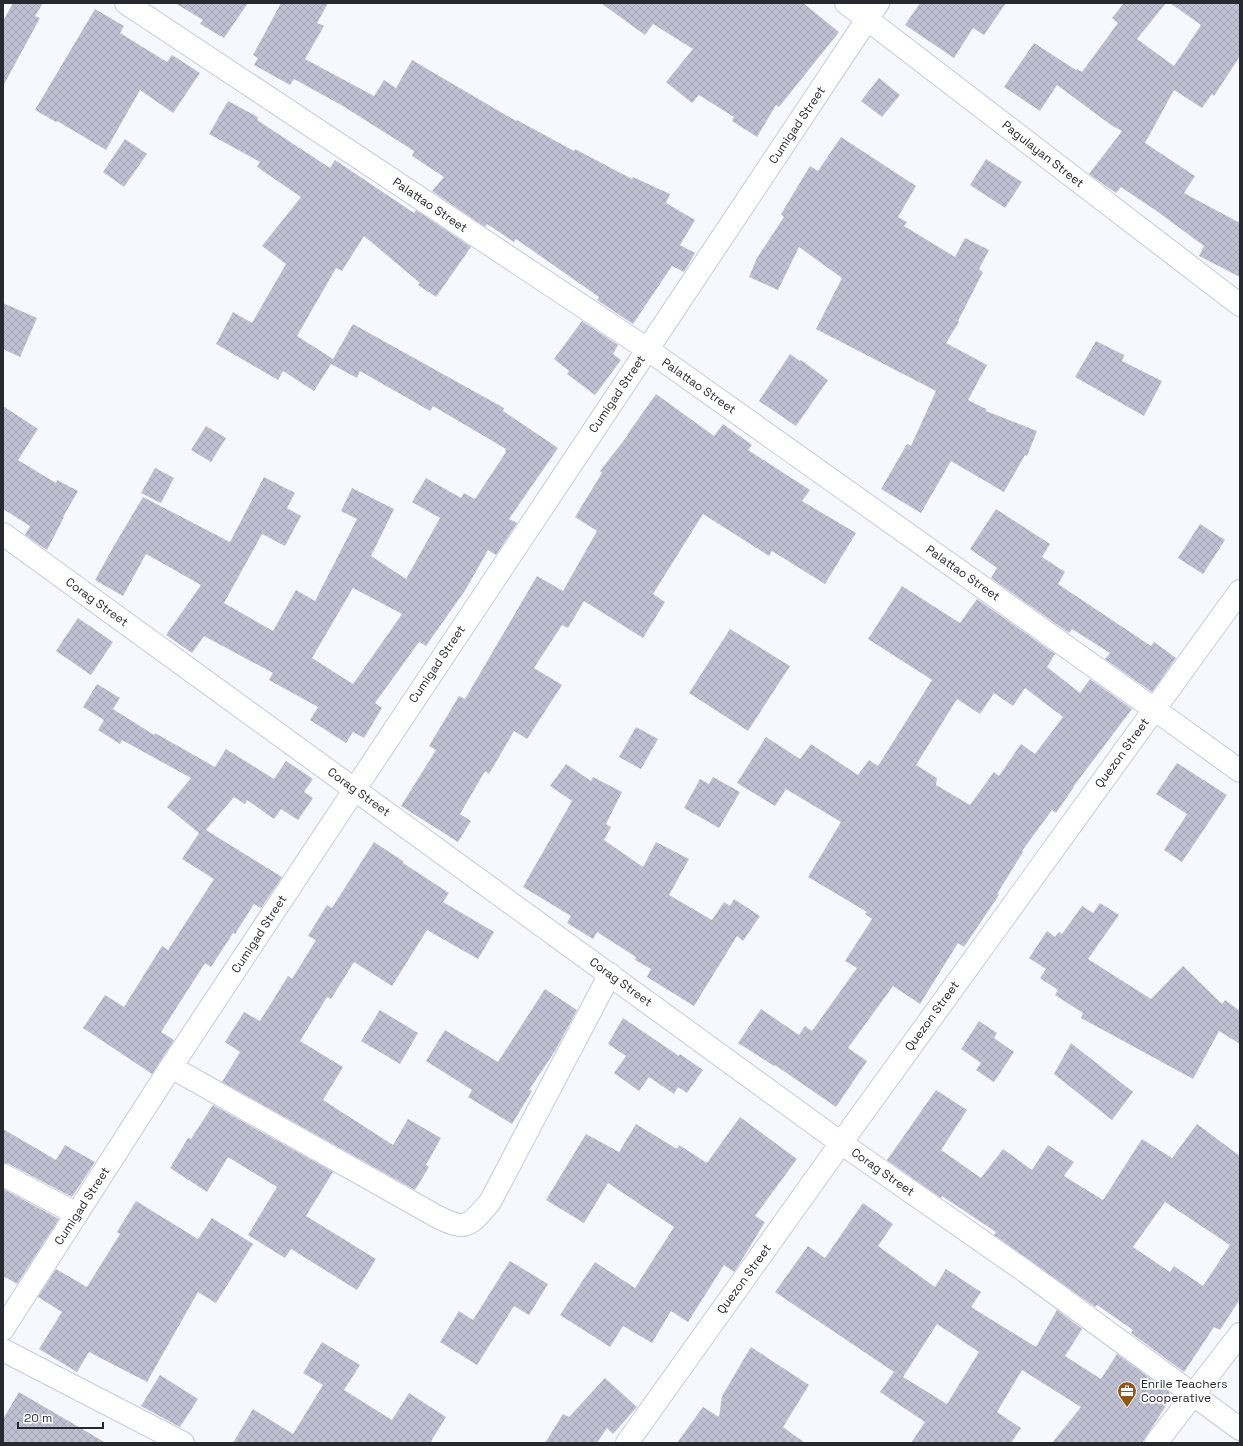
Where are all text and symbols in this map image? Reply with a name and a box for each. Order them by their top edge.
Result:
street label: Cumigad Street [765,83,829,167]
street label: Pagulayan Street [999,117,1087,191]
street label: Palattao Street [389,174,471,236]
street label: Cumigad Street [585,352,649,436]
street label: Palattao Street [659,354,739,418]
street label: Palattao Street [923,541,1003,605]
street label: Corag Street [63,574,131,630]
street label: Cumigad Street [405,622,469,706]
street label: Quezon Street [1091,715,1153,791]
street label: Corag Street [325,764,393,820]
street label: Cumigad Street [228,892,290,976]
street label: Corag Street [587,954,655,1010]
street label: Quezon Street [901,978,963,1054]
street label: Corag Street [848,1144,918,1200]
street label: Cumigad Street [51,1164,113,1248]
street label: Quezon Street [713,1241,775,1317]
place label: Enrile Teachers Cooperative [1141,1376,1227,1406]
office icon: Enrile Teachers Cooperative [1116,1380,1138,1408]
scale bar [18,1404,103,1430]
text: 20 m [24,1410,52,1426]

